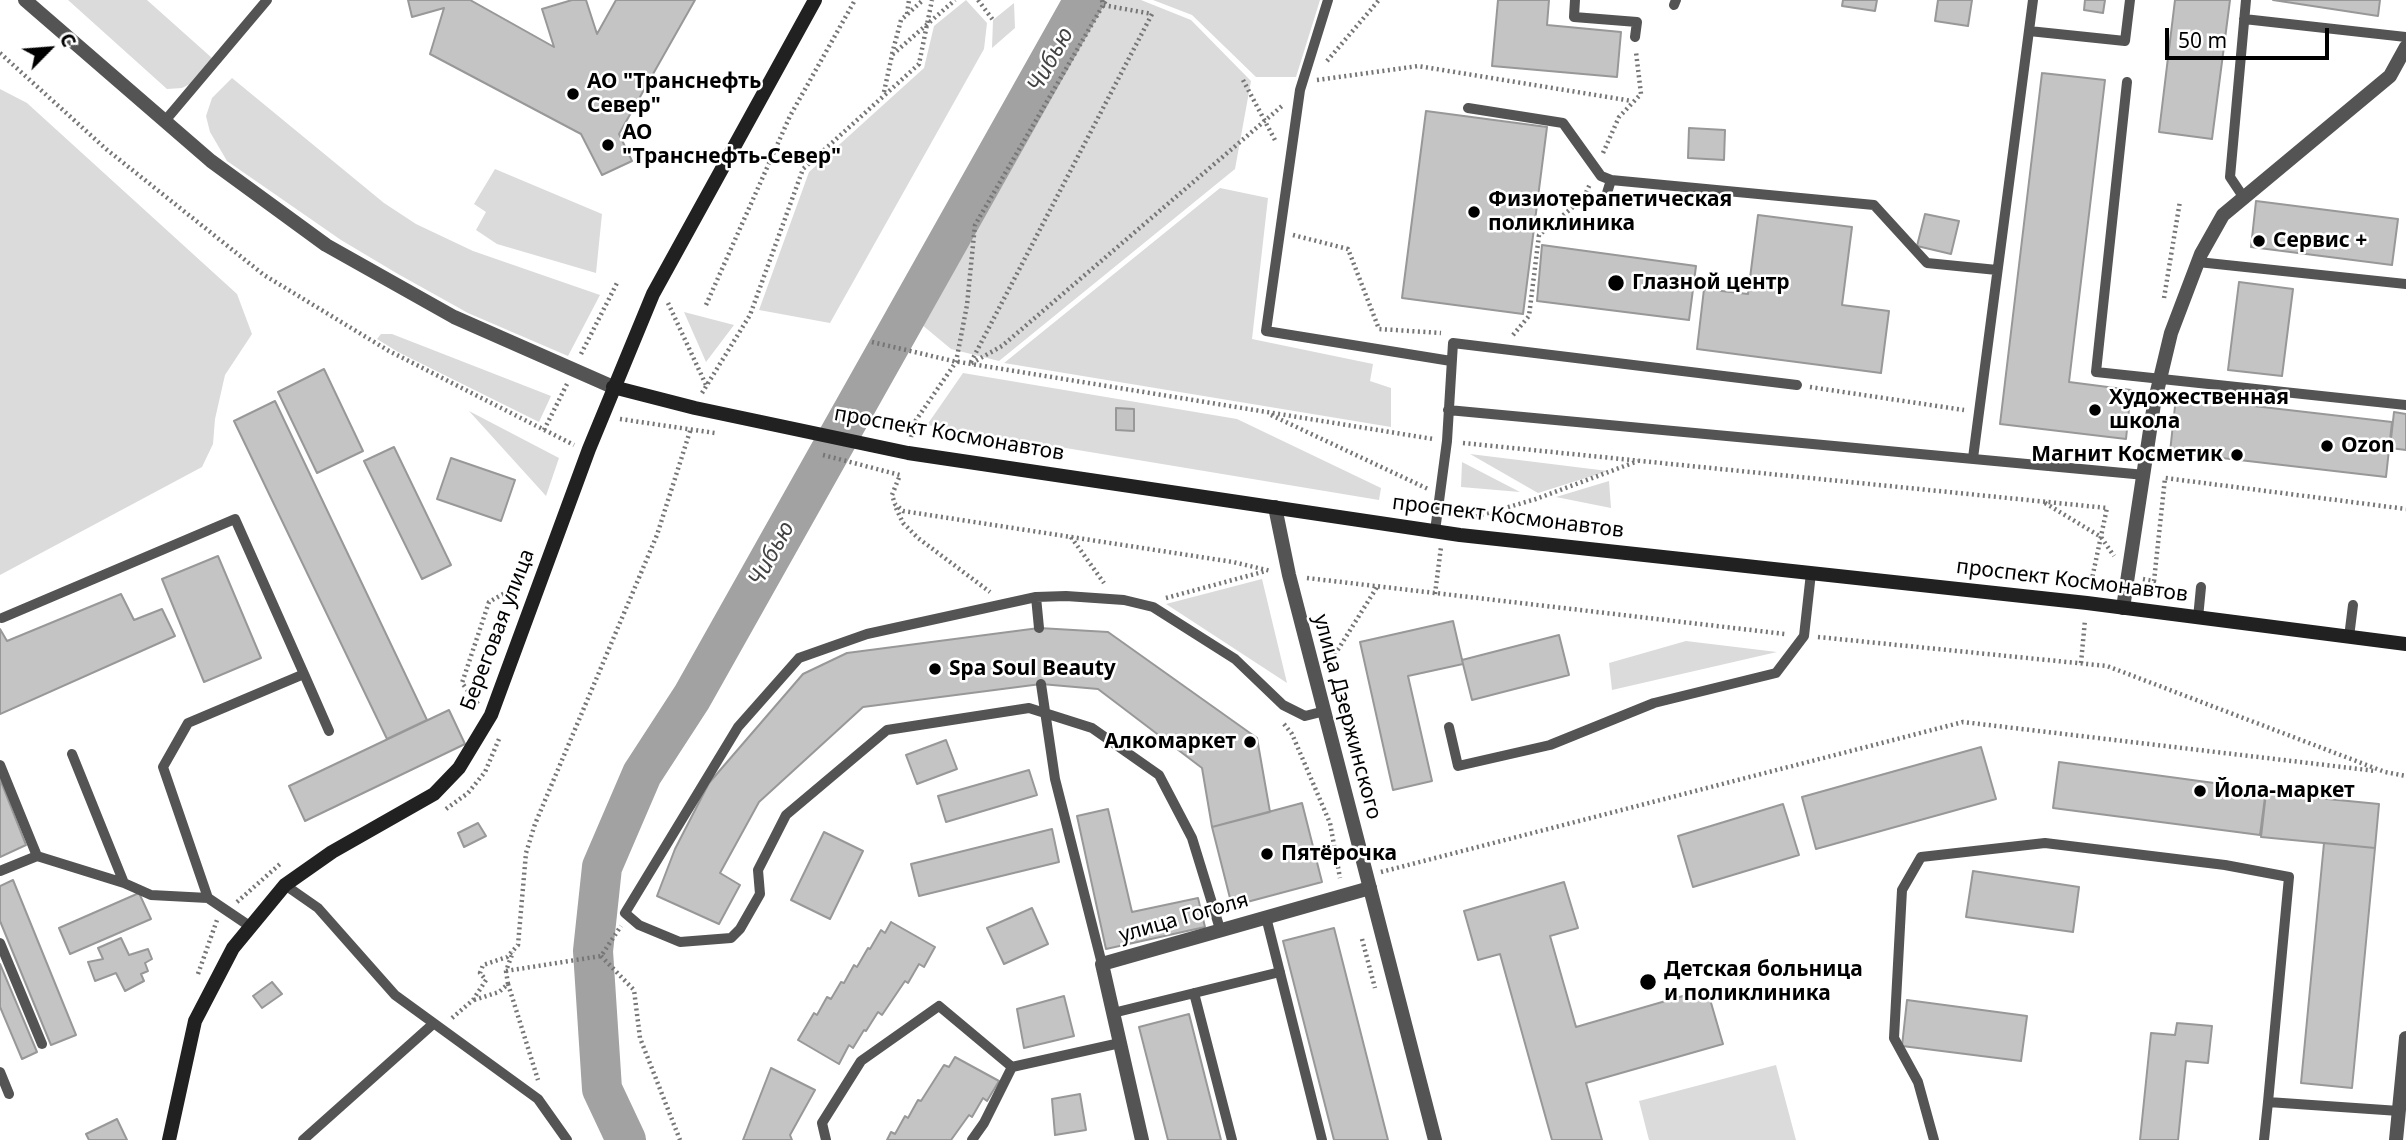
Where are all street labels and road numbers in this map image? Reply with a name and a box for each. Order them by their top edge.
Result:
street label: проспект Космонавтов [832,401,1066,467]
street label: проспект Космонавтов [1391,490,1625,544]
street label: Береговая улица [456,546,540,714]
street label: проспект Космонавтов [1955,554,2189,608]
street label: улица Дзержинского [1307,612,1387,822]
street label: улица Гоголя [1116,888,1252,948]

